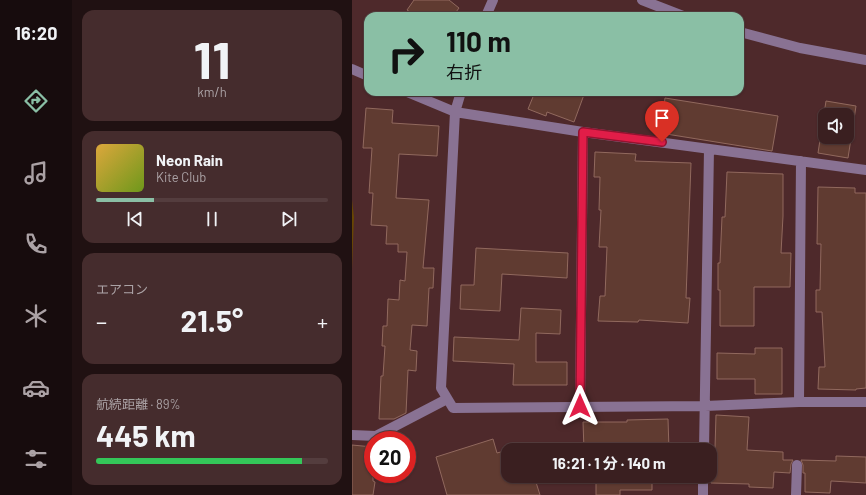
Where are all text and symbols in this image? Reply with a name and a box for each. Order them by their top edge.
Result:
text: 16:20 [15,22,57,44]
text: 110 m [446,24,511,58]
text: 11 [193,27,231,89]
icon: right [380,28,432,80]
text: 右折 [446,61,482,83]
text: km/h [197,84,227,100]
icon: directions [22,87,50,115]
pin [645,101,679,142]
icon: arrive [651,107,673,129]
map controls [818,108,854,144]
button: sound [818,108,854,144]
text: Neon Rain [156,151,223,169]
icon: music [22,159,50,187]
text: Kite Club [156,169,206,185]
icon: previous [124,208,146,230]
icon: pause [201,208,223,230]
icon: next [278,208,300,230]
icon: phone [22,230,50,258]
text: エアコン [96,281,148,297]
icon: climate [22,302,50,330]
text: 21.5° [181,302,243,338]
text: − [96,308,107,334]
text: + [317,308,328,334]
icon: car [22,374,50,402]
position arrow [559,385,601,427]
text: 航続距離 · 89% [96,396,181,412]
text: 445 km [96,417,196,453]
speed limit sign: 20 [364,431,416,483]
icon: filters [22,445,50,473]
text: 16:21 · 1 分 · 140 m [552,454,666,472]

